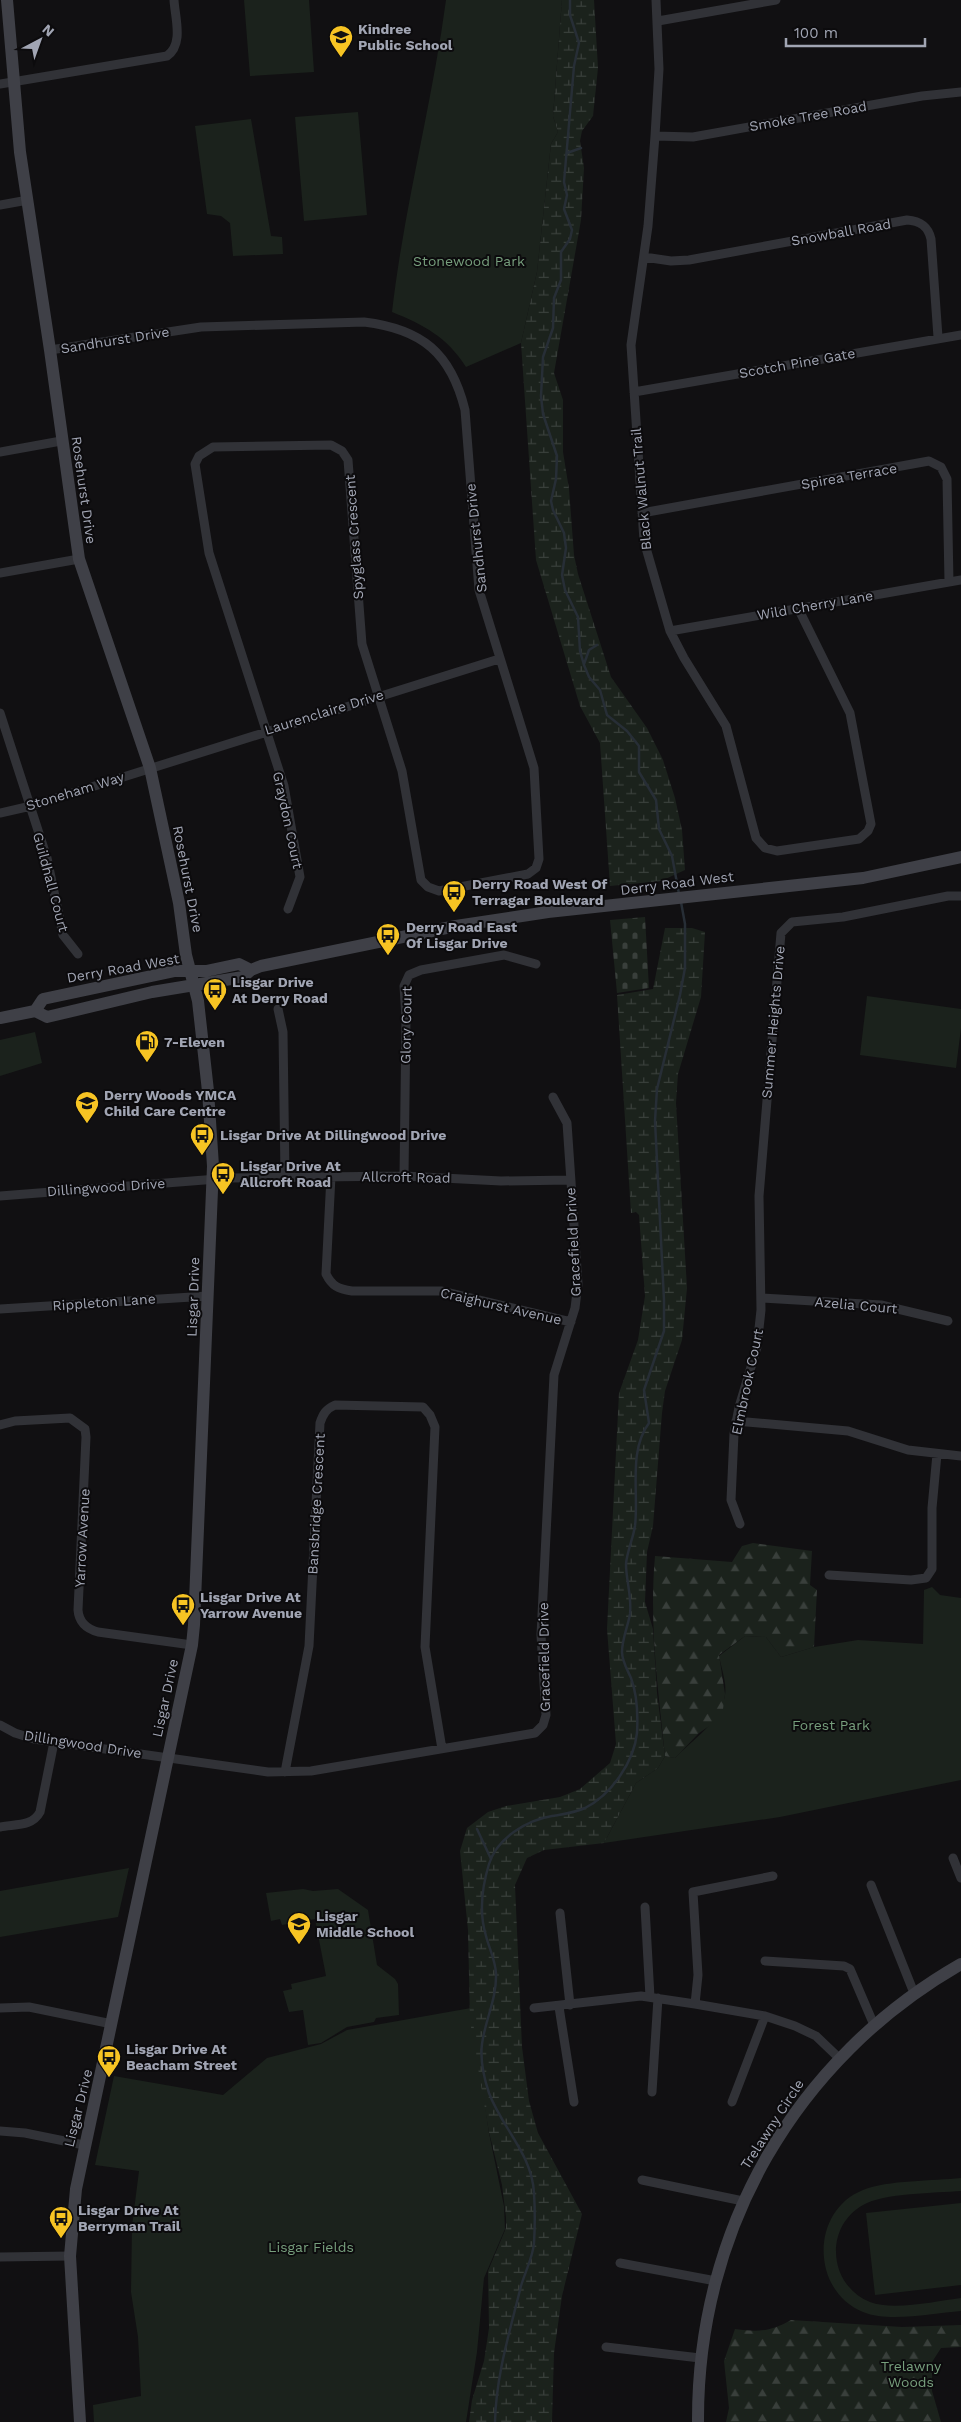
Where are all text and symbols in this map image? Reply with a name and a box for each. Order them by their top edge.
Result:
north arrow [15,15,65,65]
scale bar [786,15,925,47]
text: N [39,21,58,40]
place label: Kindree Public School [358,21,453,53]
school or university icon: Kindree Public School [328,24,354,58]
text: 100 m [794,24,838,42]
street label: Smoke Tree Road [748,98,868,134]
street label: Snowball Road [790,215,892,249]
park label: Stonewood Park [413,253,525,269]
street label: Sandhurst Drive [60,324,170,356]
street label: Scotch Pine Gate [738,345,856,381]
street label: Black Walnut Trail [628,426,654,551]
street label: Rosehurst Drive [69,435,99,545]
street label: Spirea Terrace [800,460,898,492]
street label: Spyglass Crescent [342,474,366,600]
street label: Sandhurst Drive [462,483,490,593]
street label: Wild Cherry Lane [756,587,874,623]
street label: Laurenclaire Drive [262,686,386,738]
street label: Stoneham Way [24,768,127,814]
street label: Graydon Court [270,770,306,870]
street label: Rosehurst Drive [170,824,206,934]
street label: Guildhall Court [30,830,72,934]
street label: Derry Road West [619,868,735,898]
place label: Derry Road West Of Terragar Boulevard [472,876,607,908]
bus stop icon: Derry Road West Of Terragar Boulevard [441,879,467,913]
place label: Derry Road East Of Lisgar Drive [406,919,517,951]
bus stop icon: Derry Road East Of Lisgar Drive [375,922,401,956]
street label: Summer Heights Drive [758,945,788,1099]
street label: Derry Road West [65,950,181,986]
place label: Lisgar Drive At Derry Road [232,974,328,1006]
bus stop icon: Lisgar Drive At Derry Road [202,977,228,1011]
street label: Glory Court [397,986,415,1064]
fuel station icon: 7-Eleven [134,1029,160,1063]
place label: 7-Eleven [164,1034,225,1050]
place label: Derry Woods YMCA Child Care Centre [104,1087,237,1119]
school or university icon: Derry Woods YMCA Child Care Centre [74,1090,100,1124]
bus stop icon: Lisgar Drive At Dillingwood Drive [189,1122,215,1156]
place label: Lisgar Drive At Dillingwood Drive [220,1127,446,1143]
place label: Lisgar Drive At Allcroft Road [240,1158,341,1190]
bus stop icon: Lisgar Drive At Allcroft Road [210,1161,236,1195]
street label: Allcroft Road [361,1168,451,1186]
street label: Dillingwood Drive [46,1175,166,1199]
street label: Gracefield Drive [562,1187,584,1297]
street label: Lisgar Drive [184,1257,202,1337]
street label: Craighurst Avenue [439,1284,563,1328]
street label: Rippleton Lane [52,1290,156,1314]
street label: Azelia Court [814,1293,898,1317]
street label: Elmbrook Court [728,1327,766,1436]
street label: Bansbridge Crescent [304,1433,328,1575]
street label: Yarrow Avenue [71,1488,93,1588]
place label: Lisgar Drive At Yarrow Avenue [200,1589,302,1621]
bus stop icon: Lisgar Drive At Yarrow Avenue [170,1592,196,1626]
street label: Gracefield Drive [535,1602,553,1712]
street label: Lisgar Drive [149,1657,181,1739]
park label: Forest Park [792,1717,870,1733]
street label: Dillingwood Drive [23,1727,143,1761]
place label: Lisgar Middle School [316,1908,414,1940]
school or university icon: Lisgar Middle School [286,1911,312,1945]
place label: Lisgar Drive At Beacham Street [126,2041,237,2073]
bus stop icon: Lisgar Drive At Beacham Street [96,2044,122,2078]
street label: Lisgar Drive [61,2067,95,2149]
street label: Trelawny Circle [737,2076,807,2172]
place label: Lisgar Drive At Berryman Trail [78,2202,181,2234]
bus stop icon: Lisgar Drive At Berryman Trail [48,2205,74,2239]
park label: Lisgar Fields [268,2239,354,2255]
park label: Trelawny Woods [881,2358,942,2390]

